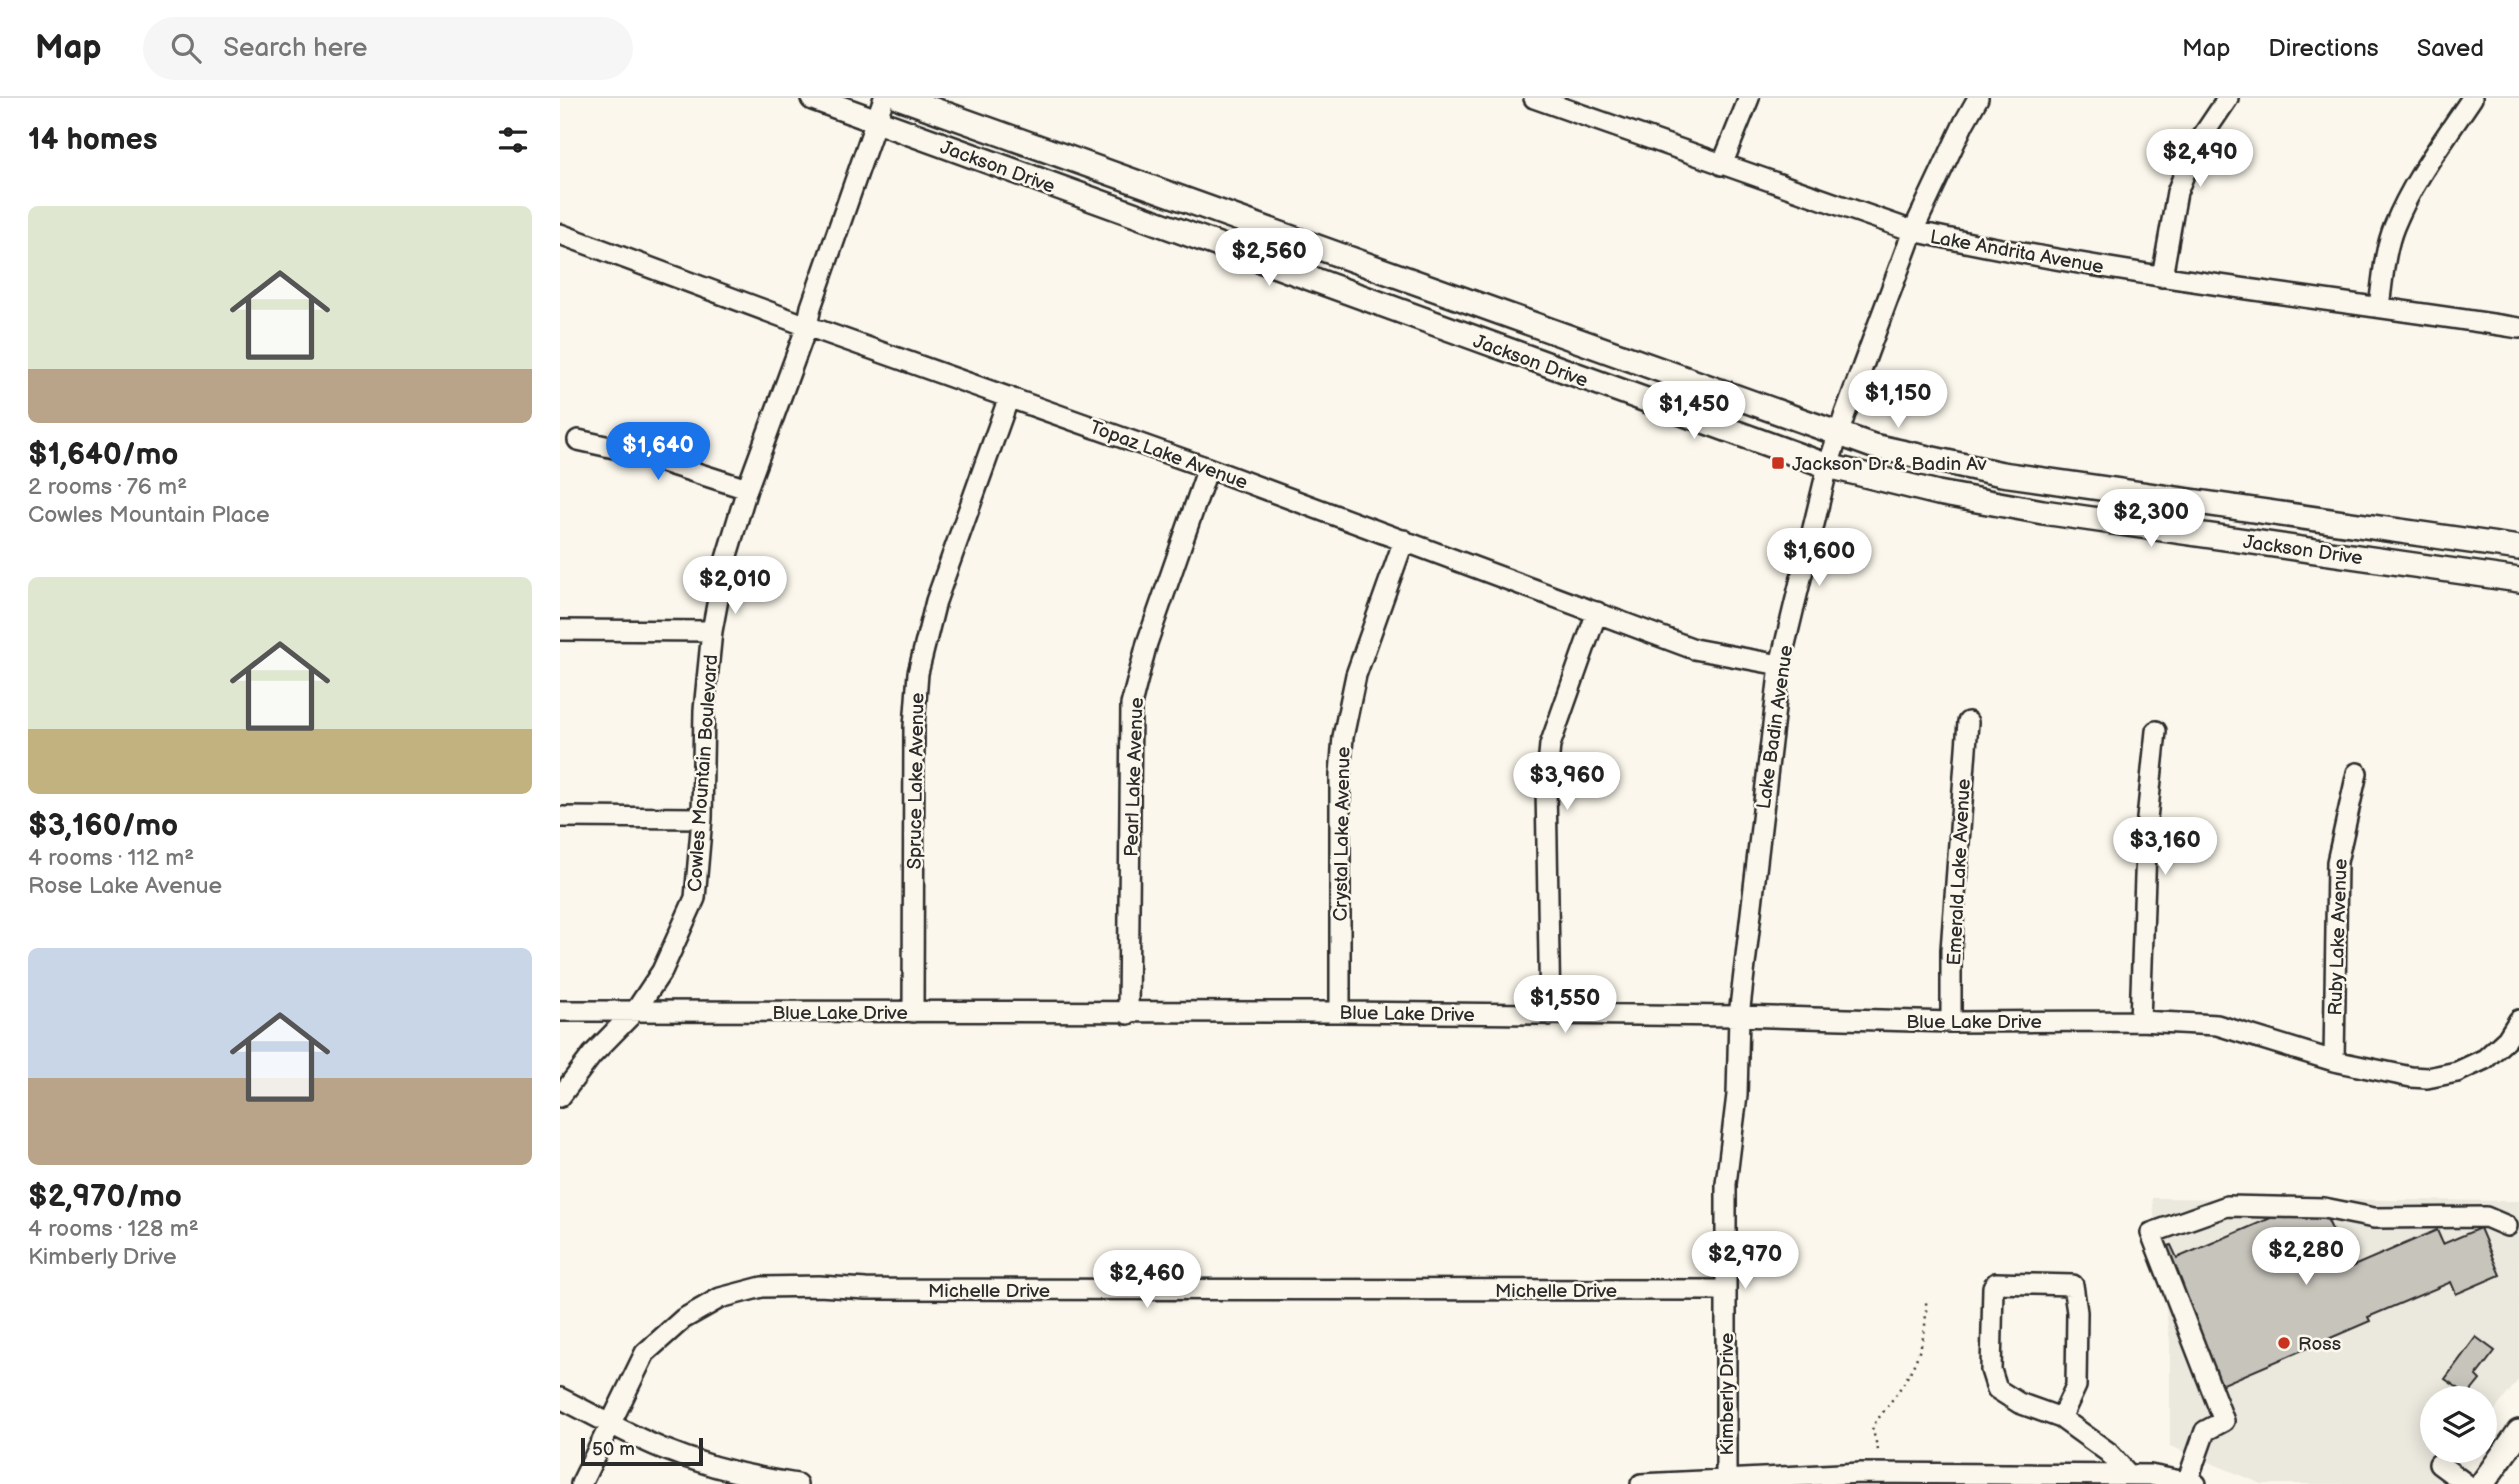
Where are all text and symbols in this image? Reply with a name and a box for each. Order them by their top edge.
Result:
search box [143,17,633,80]
text: Map [35,28,101,68]
icon: search [167,29,205,67]
text: Search here [223,33,367,64]
text: Map [2182,34,2230,63]
text: Directions [2268,34,2379,63]
text: Saved [2417,34,2484,63]
icon: filters [494,121,532,159]
text: 14 homes [28,122,157,158]
pin: $2,490 [2143,130,2257,189]
street label: Jackson Drive [937,136,1058,199]
text: $2,490 [2162,138,2238,166]
street label: Lake Andrita Avenue [1928,226,2105,279]
pin: $2,560 [1212,228,1326,288]
text: $2,560 [1231,237,1307,265]
icon: home [217,252,343,378]
street label: Jackson Drive [1470,330,1591,393]
pin: $1,150 [1841,370,1955,430]
text: $1,150 [1864,379,1932,407]
pin: $1,450 [1637,382,1751,441]
text: $1,450 [1658,390,1730,418]
street label: Topaz Lake Avenue [1086,416,1251,495]
pin: $1,640 [601,422,715,482]
text: $1,640 [622,431,694,459]
text: $1,640/mo [28,437,178,473]
place label: Jackson Dr & Badin Av [1792,453,1987,476]
marker: Jackson Dr & Badin Av [1770,455,1786,471]
text: 2 rooms · 76 m² [28,473,187,501]
pin: $2,300 [2094,490,2208,549]
text: $2,300 [2113,498,2189,526]
text: Cowles Mountain Place [28,501,270,529]
pin: $1,600 [1762,528,1876,588]
street label: Jackson Drive [2242,531,2364,570]
text: $1,600 [1783,537,1855,565]
pin: $2,010 [678,556,792,616]
text: $2,010 [699,565,771,593]
icon: home [217,623,343,749]
street label: Lake Badin Avenue [1753,644,1798,811]
street label: Cowles Mountain Boulevard [684,654,723,893]
street label: Spruce Lake Avenue [903,692,930,870]
street label: Pearl Lake Avenue [1120,697,1149,857]
street label: Crystal Lake Avenue [1329,746,1356,922]
pin: $3,960 [1510,752,1624,812]
text: $3,960 [1529,761,1605,789]
street label: Emerald Lake Avenue [1943,778,1976,966]
text: $3,160/mo [28,808,178,844]
pin: $3,160 [2108,818,2222,877]
text: $3,160 [2129,826,2201,854]
text: 4 rooms · 112 m² [28,844,194,872]
street label: Ruby Lake Avenue [2324,858,2353,1016]
text: Rose Lake Avenue [28,872,222,900]
pin: $1,550 [1508,976,1622,1035]
text: $1,550 [1530,984,1600,1012]
icon: home [217,994,343,1120]
street label: Blue Lake Drive [772,1002,908,1025]
street label: Blue Lake Drive [1339,1002,1475,1027]
street label: Blue Lake Drive [1906,1011,2042,1034]
text: $2,970/mo [28,1179,182,1215]
text: 4 rooms · 128 m² [28,1215,199,1243]
pin: $2,280 [2249,1228,2363,1287]
pin: $2,970 [1688,1232,1802,1291]
text: $2,280 [2268,1236,2344,1264]
text: $2,970 [1708,1240,1782,1268]
text: Kimberly Drive [28,1243,177,1271]
pin: $2,460 [1090,1250,1204,1310]
text: $2,460 [1109,1259,1185,1287]
street label: Michelle Drive [928,1280,1050,1303]
street label: Michelle Drive [1495,1280,1617,1303]
street label: Kimberly Drive [1716,1333,1739,1455]
place label: Ross [2298,1333,2341,1356]
marker: Ross [2276,1335,2292,1351]
map controls [2420,1386,2497,1463]
button: layers [2420,1386,2497,1463]
scale bar [581,1435,704,1467]
text: 50 m [592,1438,635,1461]

